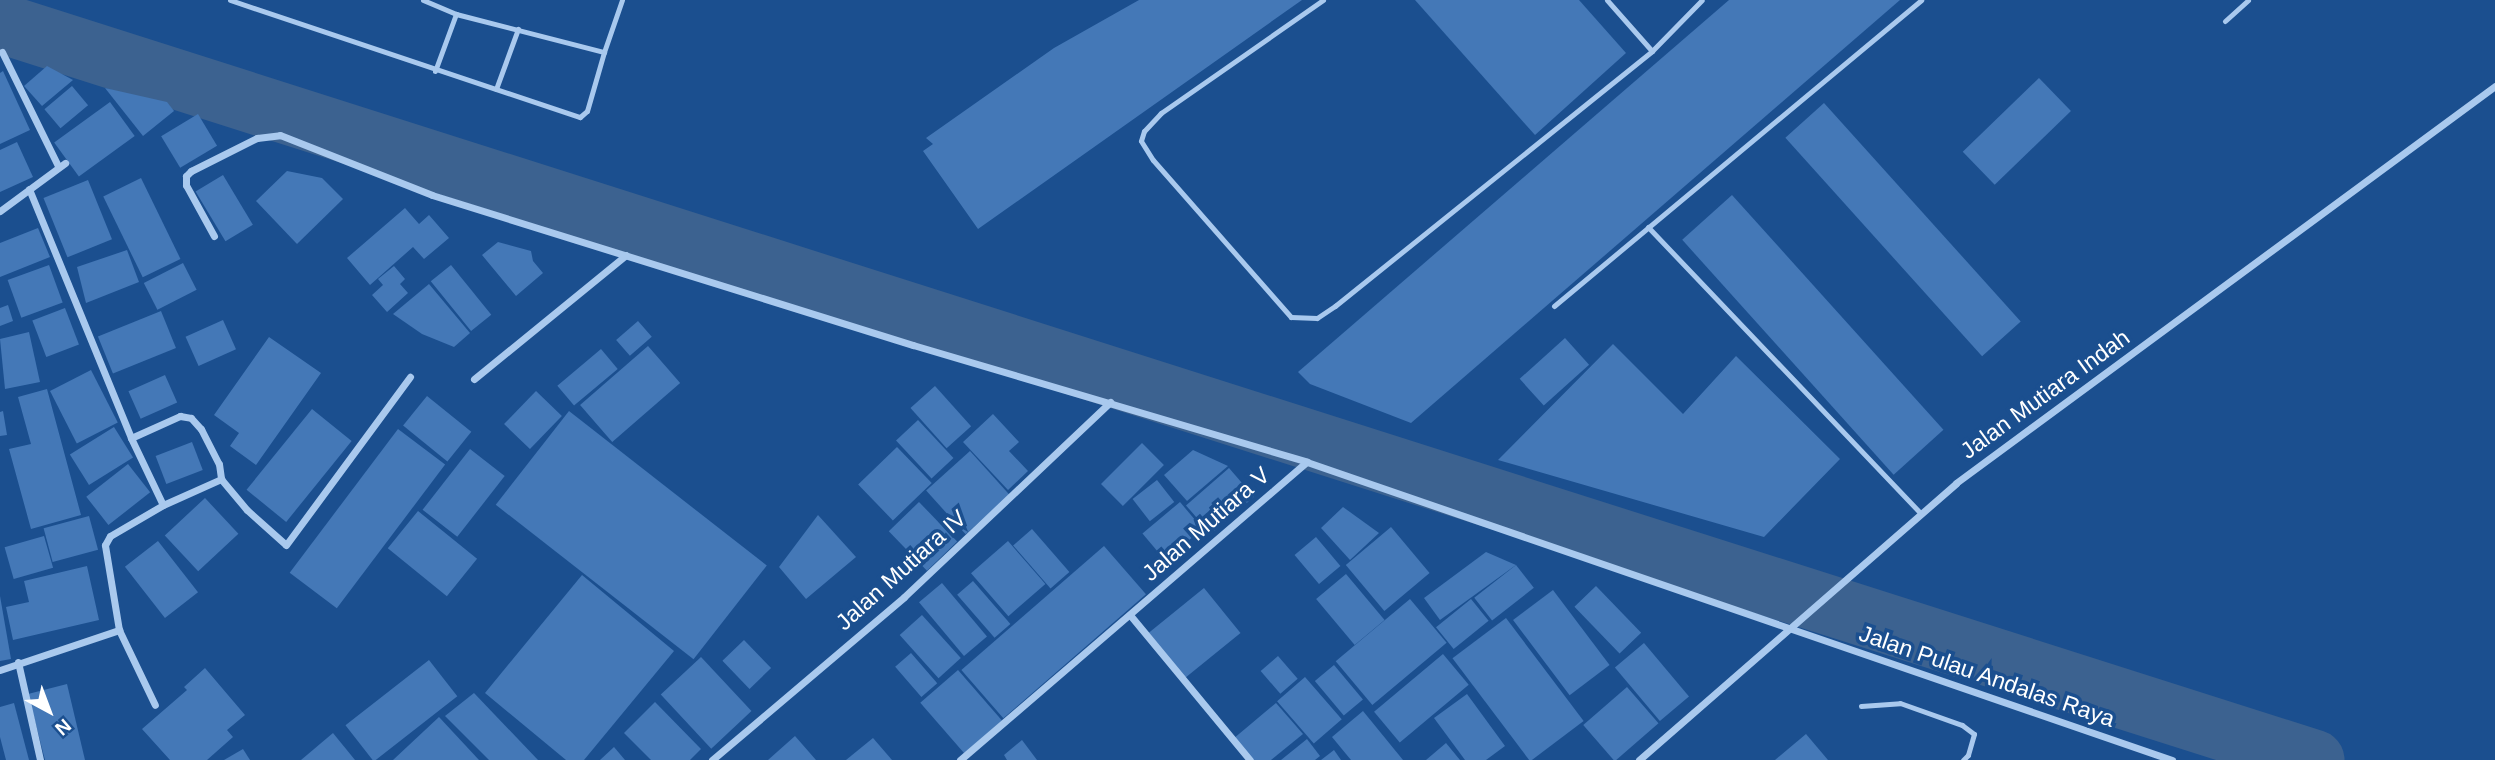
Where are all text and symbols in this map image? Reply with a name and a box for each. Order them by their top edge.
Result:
street label: Jalan Mutiara Indah [1955,323,2135,465]
street label: Jalan Mutiara V [1137,461,1275,587]
street label: Jalan Mutiara IV [830,504,972,636]
street label: Jalan Pulau Andalas Raya [1855,619,2119,733]
north arrow [14,676,84,746]
text: N [51,715,75,740]

